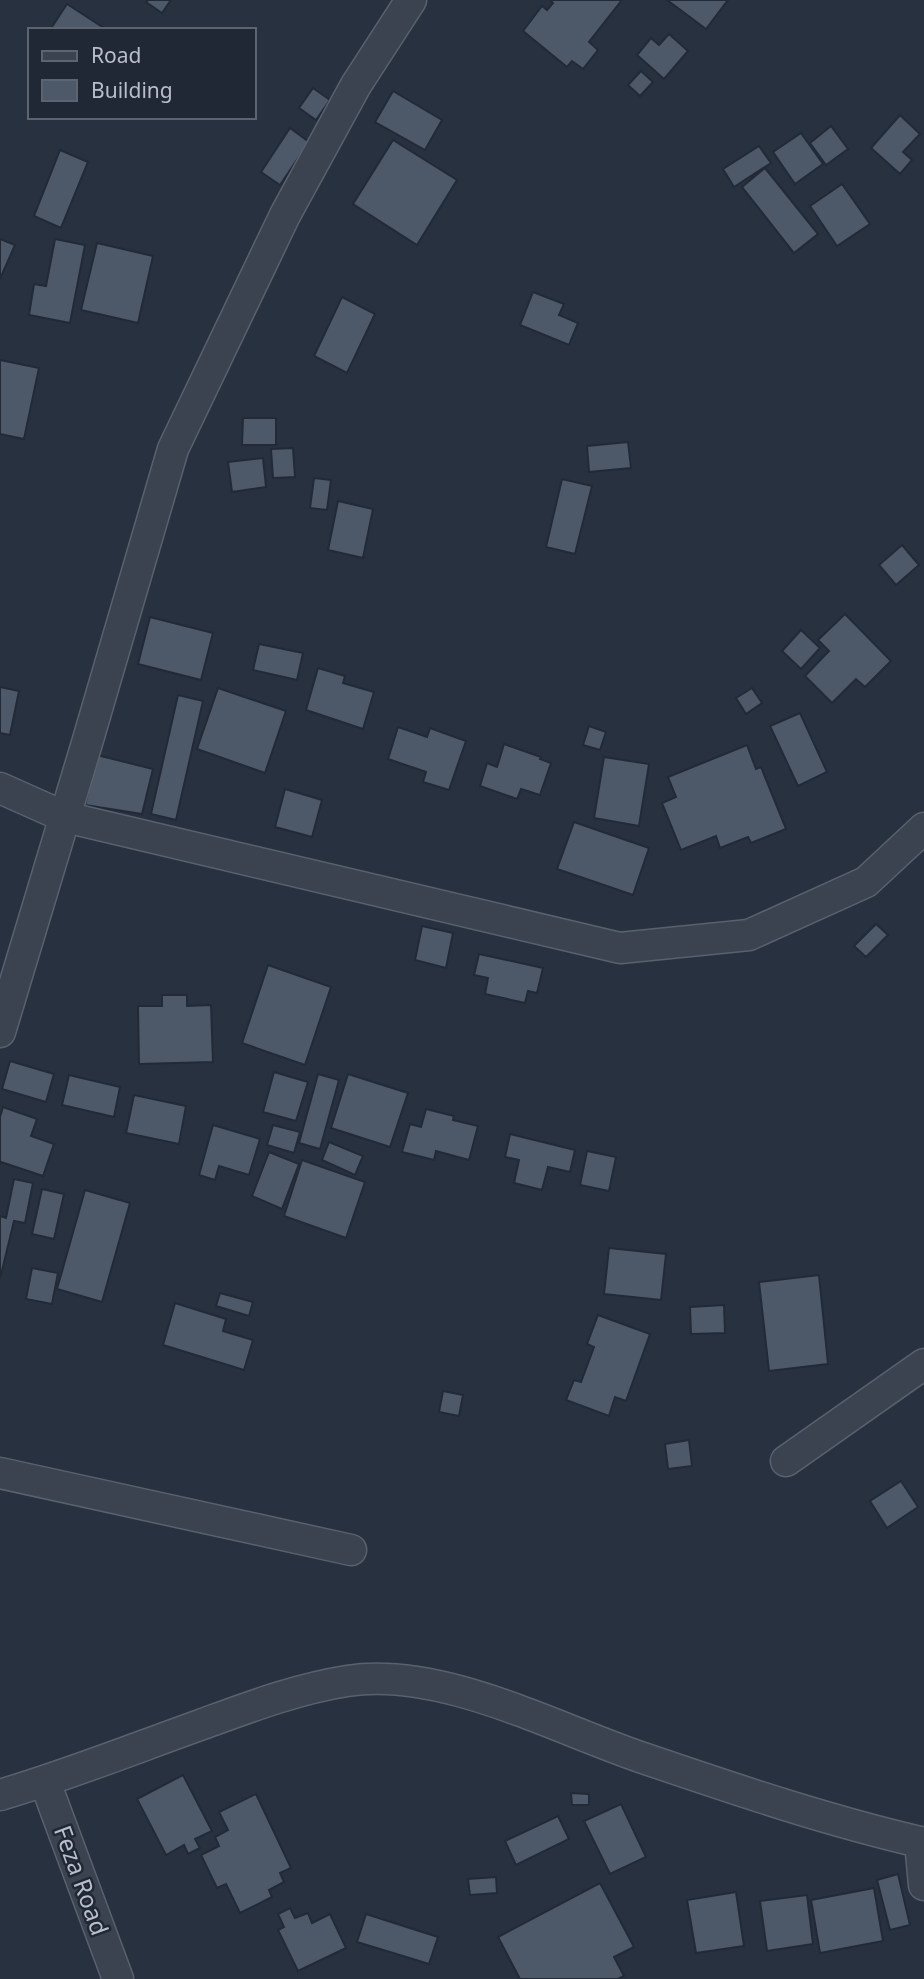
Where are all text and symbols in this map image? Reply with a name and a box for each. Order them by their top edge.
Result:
legend [28,28,256,119]
text: Road [91,41,141,69]
text: Building [91,76,173,104]
street label: Feza Road [47,1821,117,1939]

